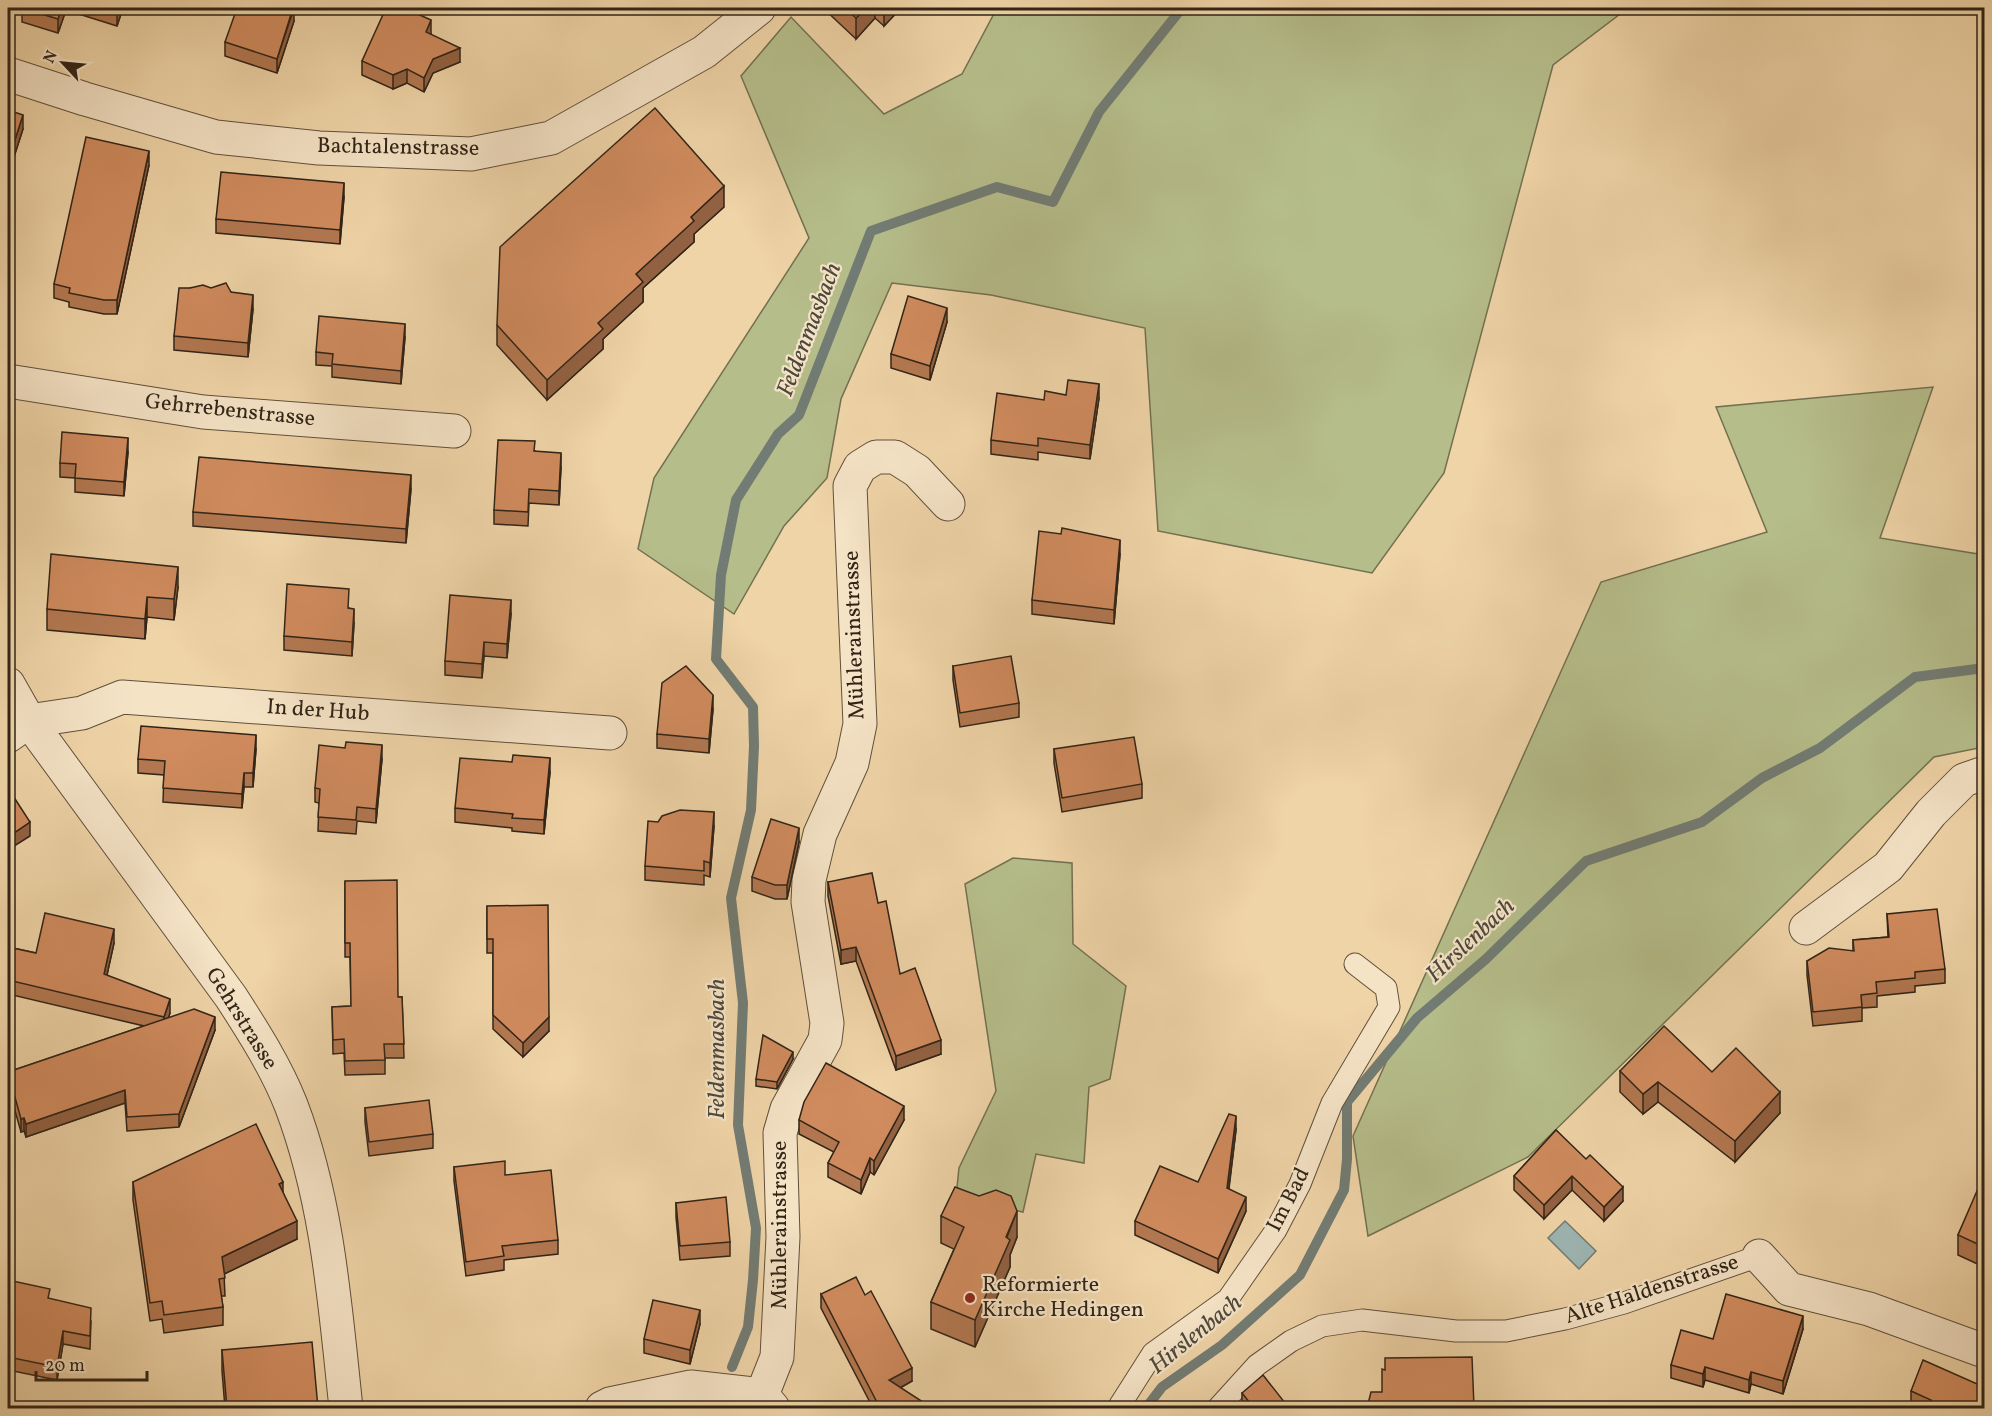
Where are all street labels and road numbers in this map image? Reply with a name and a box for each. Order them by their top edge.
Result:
street label: Bachtalenstrasse [317,131,479,165]
street label: Gehrrebenstrasse [144,387,316,435]
street label: Mühlerainstrasse [837,550,873,720]
street label: In der Hub [266,692,370,730]
street label: Gehrstrasse [197,962,285,1076]
street label: Mühlerainstrasse [765,1140,796,1310]
street label: Im Bad [1260,1162,1318,1238]
street label: Alte Haldenstrasse [1561,1247,1743,1333]

